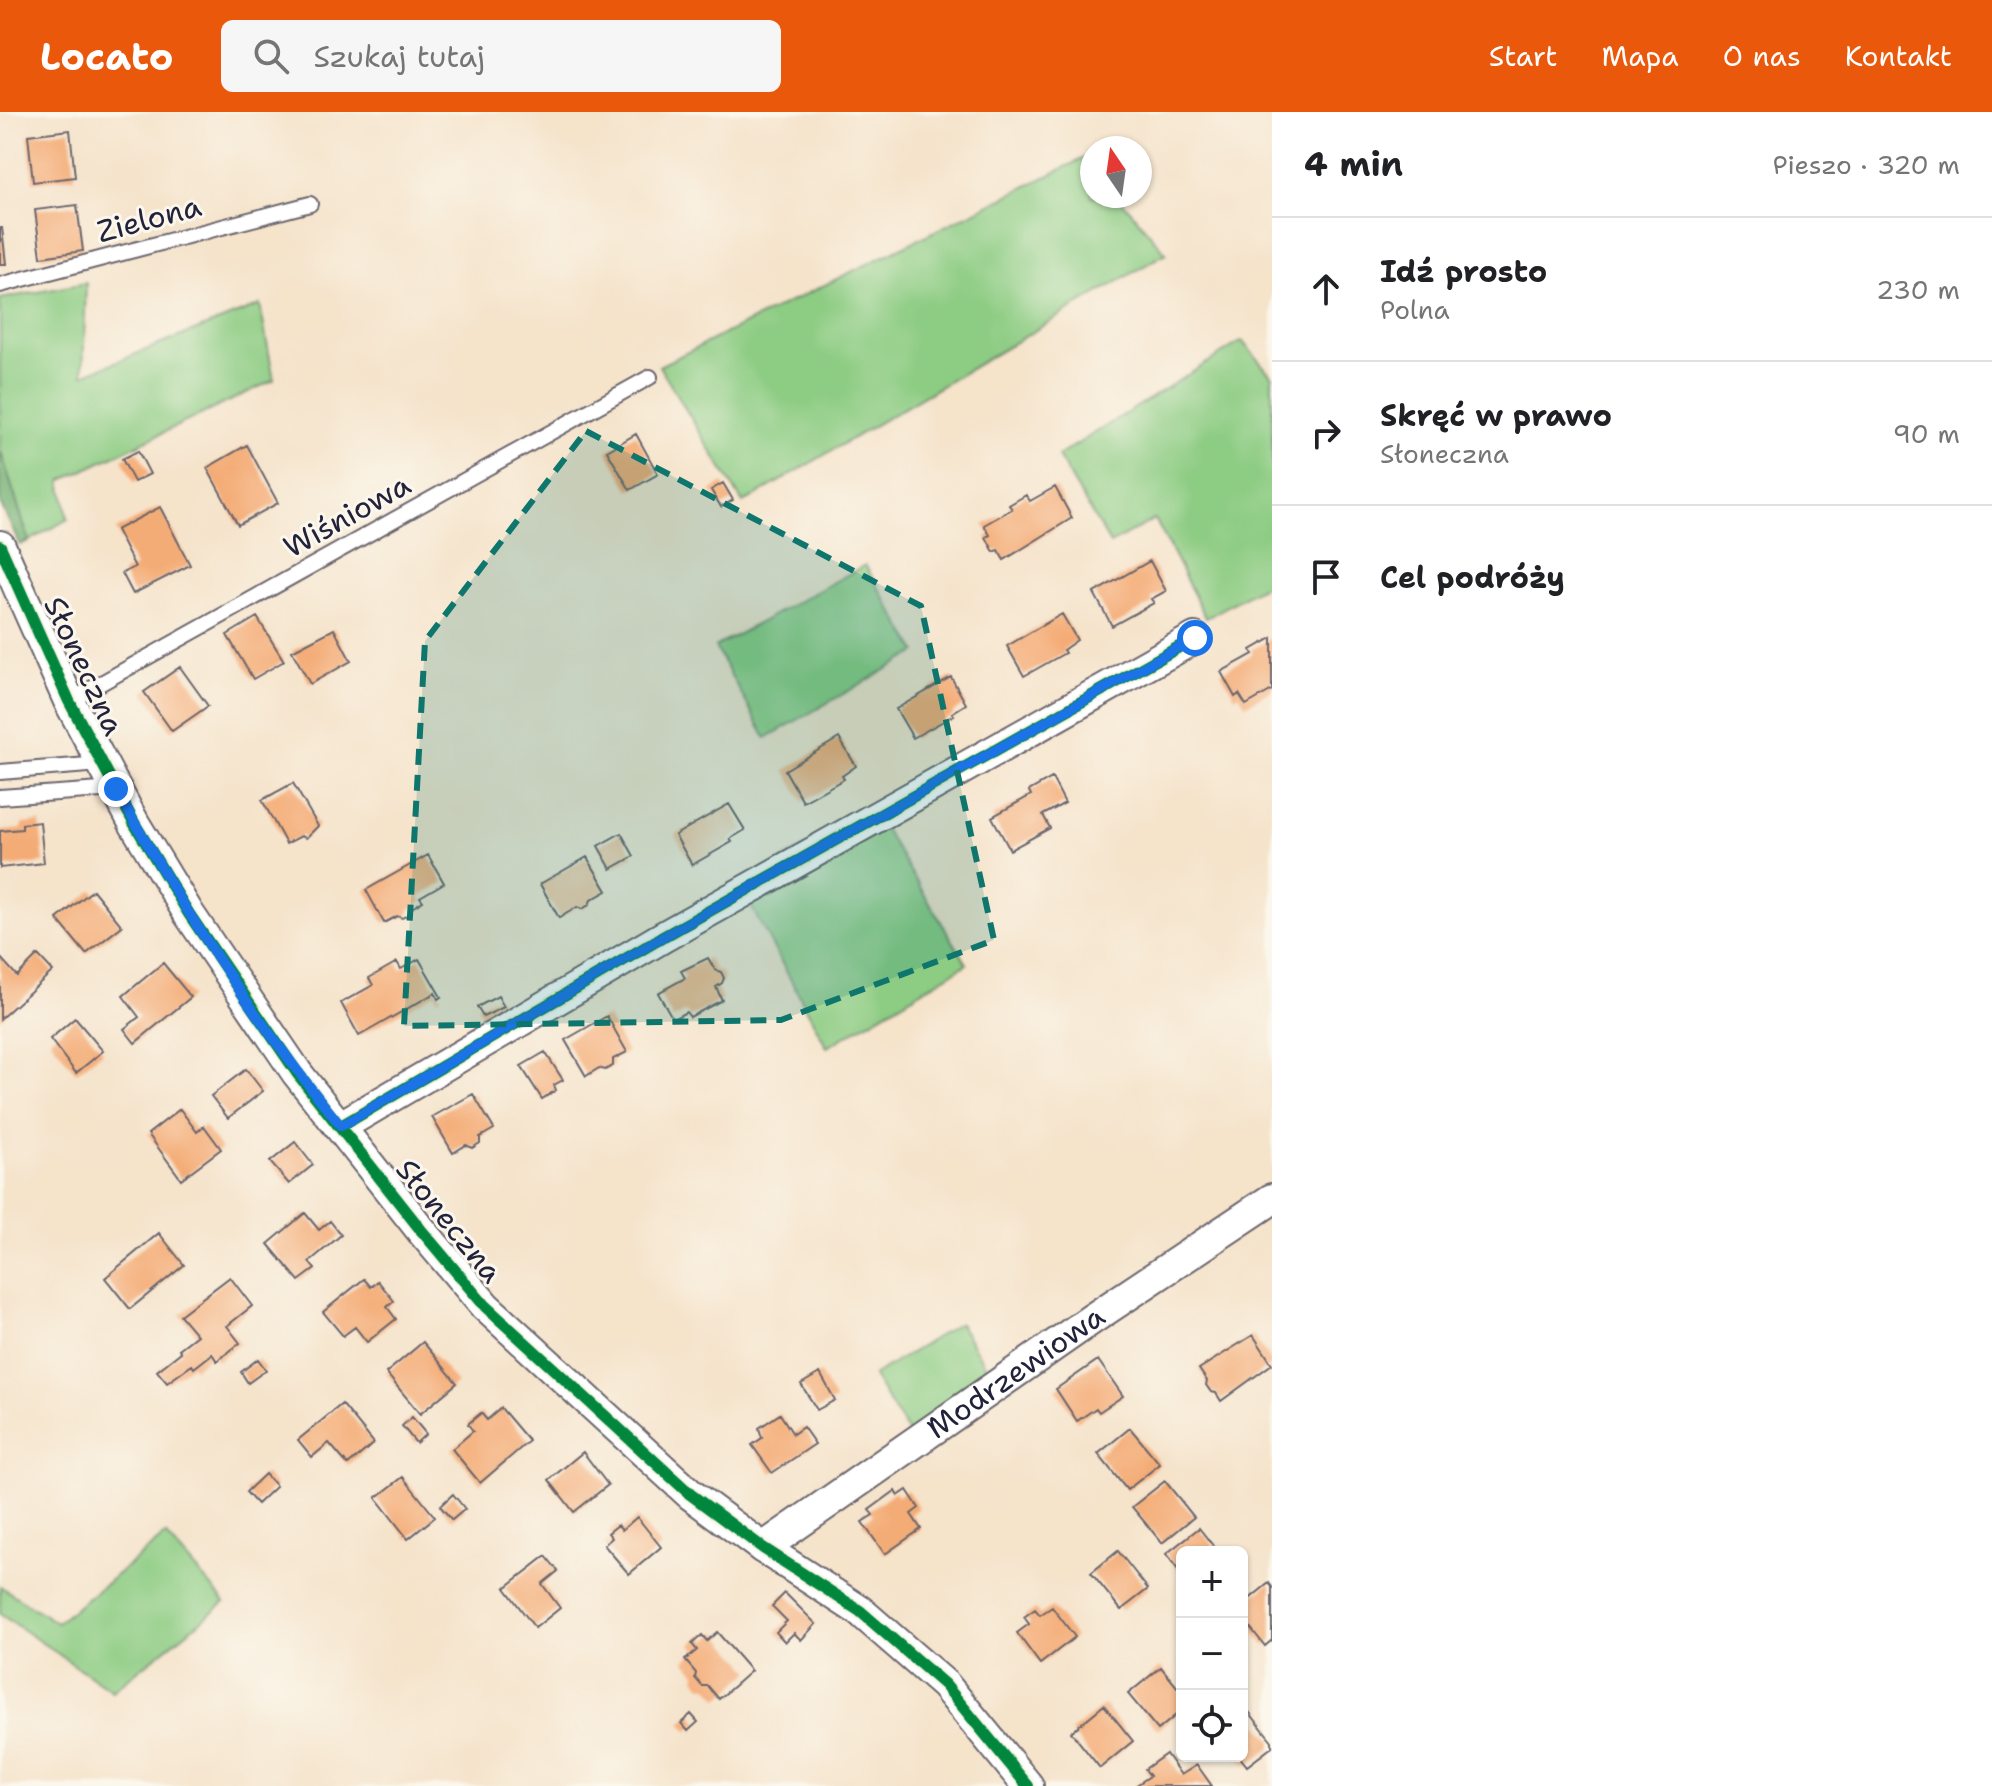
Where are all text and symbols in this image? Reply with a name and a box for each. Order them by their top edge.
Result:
search box [221,20,781,92]
text: Locato [40,31,173,82]
icon: search [249,34,293,78]
text: Szukaj tutaj [313,36,485,77]
text: Start [1489,37,1557,75]
text: Mapa [1601,37,1679,75]
text: O nas [1723,37,1801,75]
text: Kontakt [1845,37,1952,75]
north arrow [1080,136,1152,208]
text: 4 min [1304,141,1403,187]
text: Pieszo · 320 m [1773,147,1960,182]
street label: Zielona [92,185,206,252]
text: Idź prosto [1380,251,1547,292]
icon: ahead [1304,267,1348,311]
text: 230 m [1876,272,1960,307]
text: Polna [1380,292,1450,327]
text: Skręć w prawo [1380,395,1612,436]
icon: right [1304,411,1348,455]
text: 90 m [1893,416,1960,451]
text: Słoneczna [1380,436,1509,471]
street label: Wiśniowa [276,464,418,567]
icon: arrive [1304,555,1348,599]
text: Cel podróży [1380,557,1565,598]
street label: Słoneczna [34,590,135,742]
route start [1177,620,1213,656]
route end [98,771,134,807]
street label: Słoneczna [387,1150,512,1292]
street label: Modrzewiowa [918,1295,1113,1448]
map controls [1176,1546,1248,1762]
button: + [1176,1546,1248,1618]
button: − [1176,1618,1248,1690]
button: locate [1176,1690,1248,1762]

